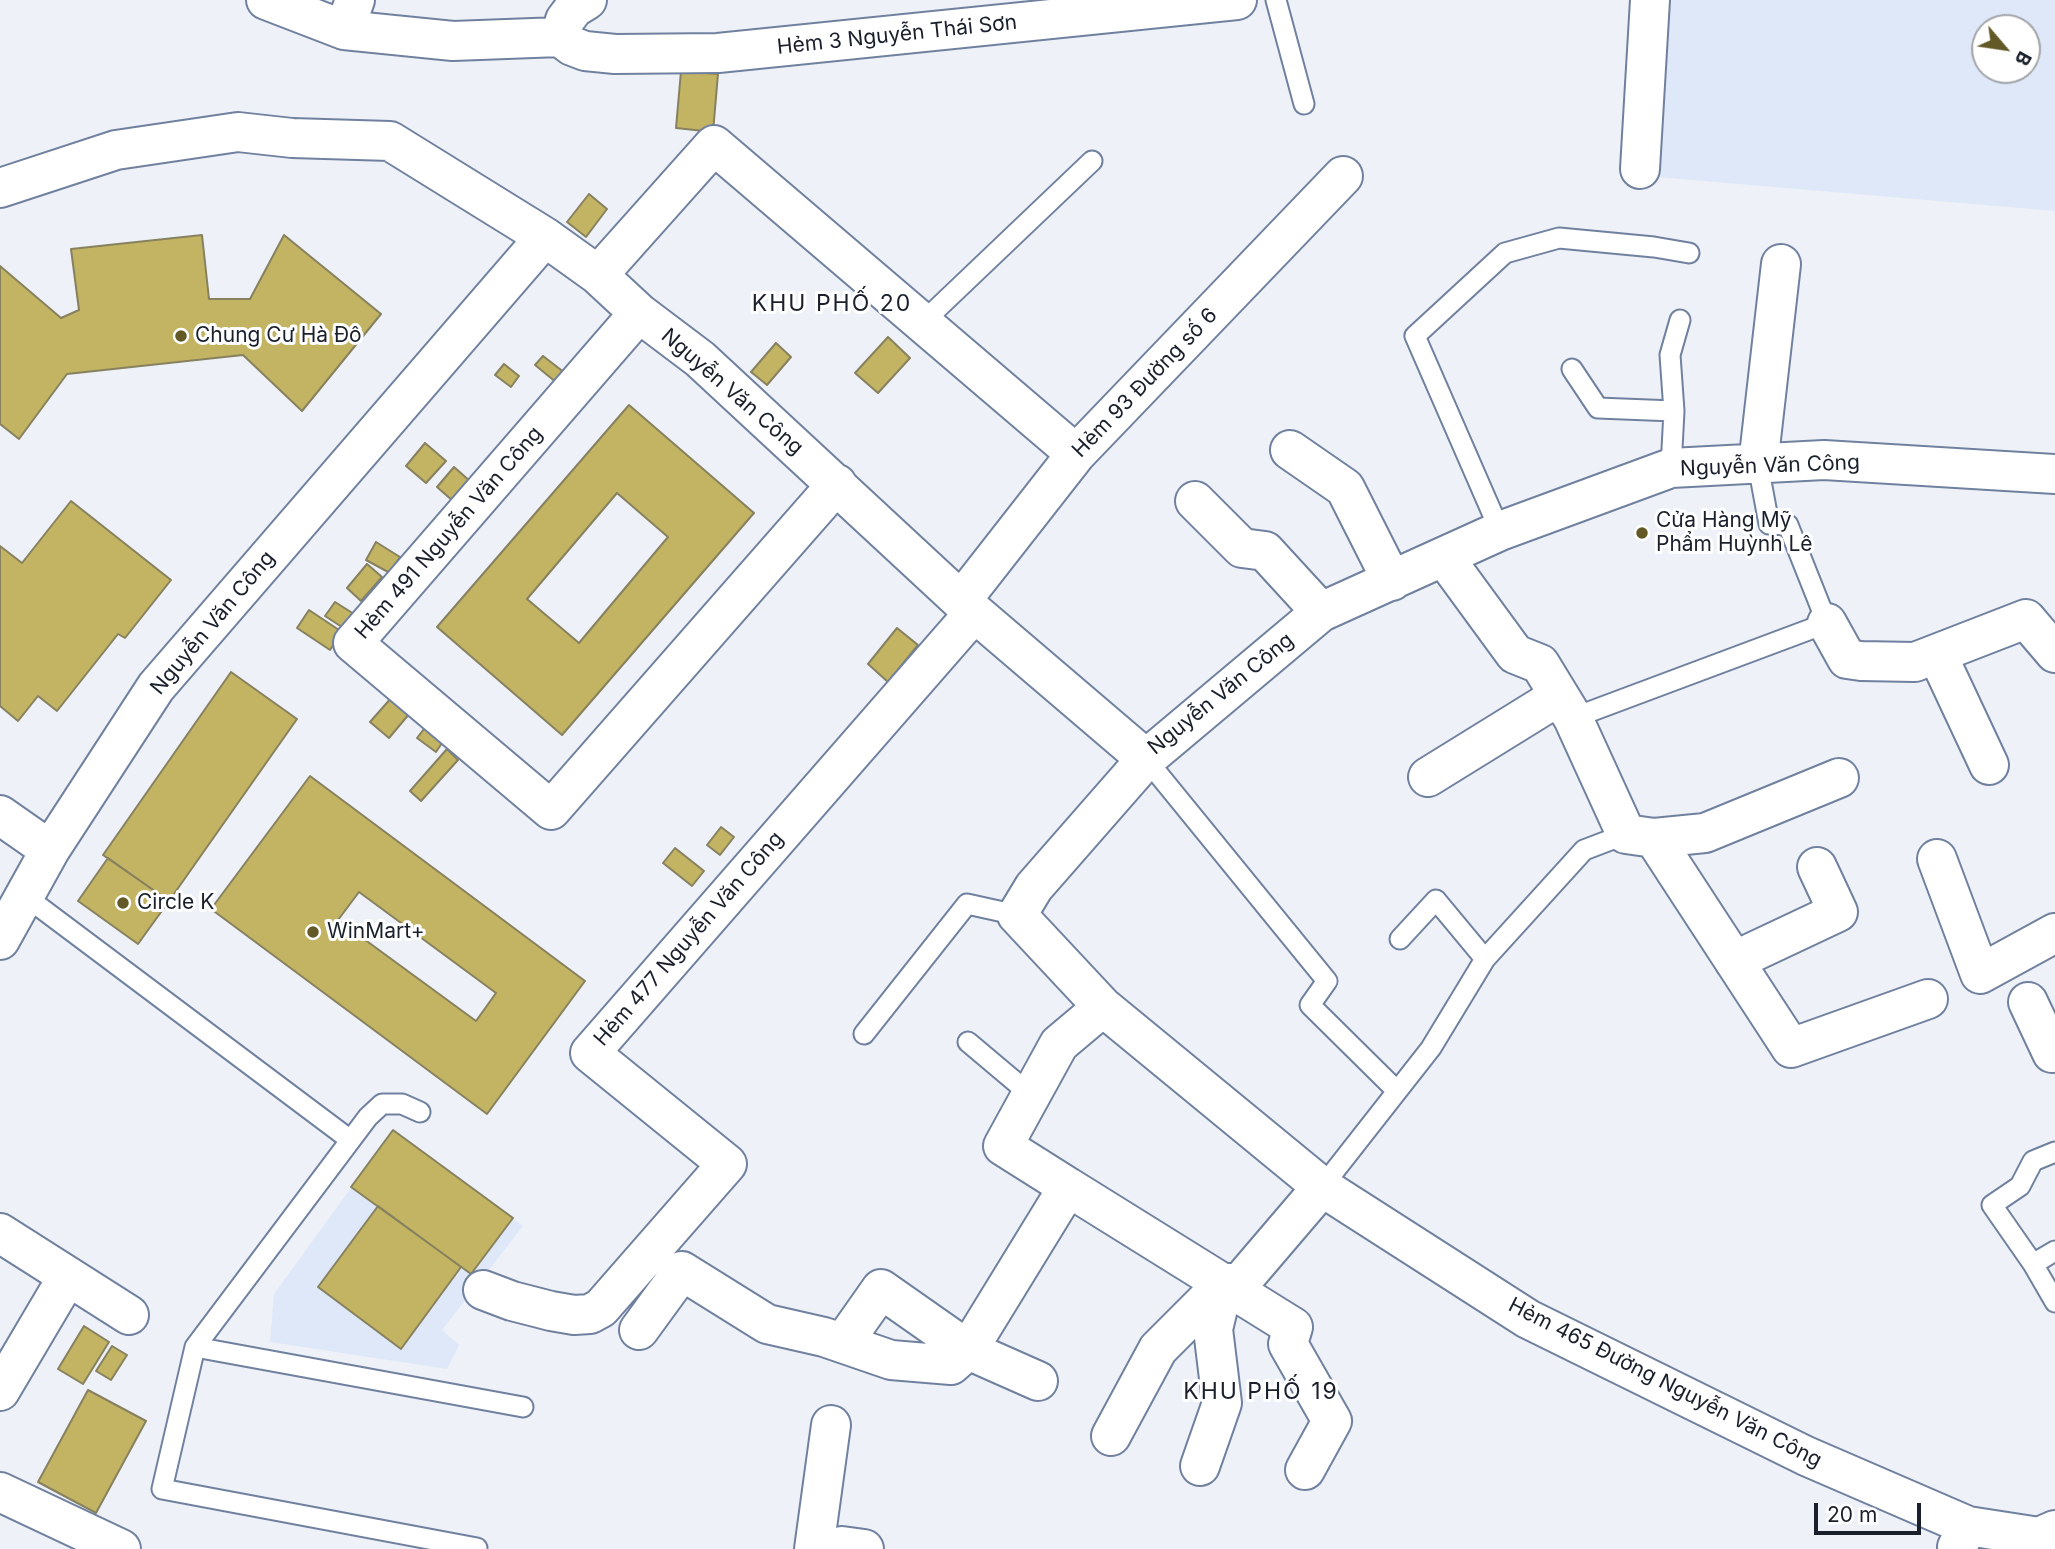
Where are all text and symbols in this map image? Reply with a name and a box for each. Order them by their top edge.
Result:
street label: Hẻm 3 Nguyễn Thái Sơn [776,10,1018,60]
north arrow [1971,14,2041,84]
text: B [2010,47,2036,70]
district label: KHU PHỐ 20 [753,290,911,318]
street label: Hẻm 93 Đường số 6 [1067,303,1223,463]
place label: Chung Cư Hà Đô [195,323,362,349]
street label: Nguyễn Văn Công [656,324,808,460]
marker: Chung Cư Hà Đô [173,328,189,344]
street label: Hẻm 491 Nguyễn Văn Công [350,422,548,644]
street label: Nguyễn Văn Công [1680,450,1860,482]
place label: Cửa Hàng Mỹ Phẩm Huỳnh Lê [1656,508,1813,558]
marker: Cửa Hàng Mỹ Phẩm Huỳnh Lê [1634,525,1650,541]
street label: Nguyễn Văn Công [146,546,280,700]
street label: Nguyễn Văn Công [1143,628,1299,760]
street label: Hẻm 477 Nguyễn Văn Công [589,827,789,1051]
place label: Circle K [137,890,214,916]
marker: Circle K [115,895,131,911]
place label: WinMart+ [327,919,425,945]
marker: WinMart+ [305,924,321,940]
street label: Hẻm 465 Đường Nguyễn Văn Công [1504,1293,1826,1473]
district label: KHU PHỐ 19 [1184,1378,1338,1406]
scale bar [1817,1490,1924,1534]
text: 20 m [1827,1502,1877,1527]

